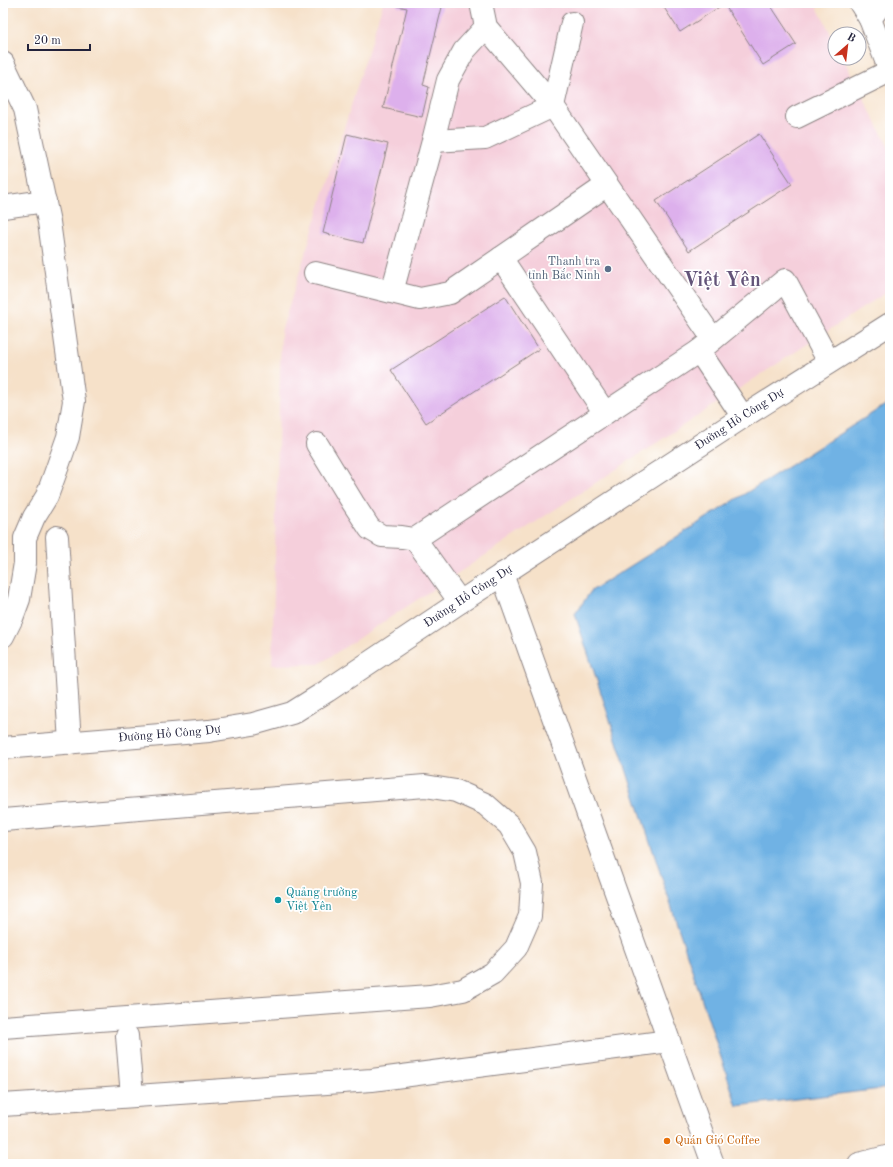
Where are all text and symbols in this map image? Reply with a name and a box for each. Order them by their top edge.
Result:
scale bar [28,26,90,52]
north arrow [827,26,867,66]
text: B [845,32,857,45]
text: 20 m [34,35,61,47]
place label: Thanh tra tỉnh Bắc Ninh [528,256,600,282]
marker: Thanh tra tỉnh Bắc Ninh [603,264,613,274]
district label: Việt Yên [683,271,761,291]
street label: Đường Hồ Công Dự [693,386,787,452]
street label: Đường Hồ Công Dự [422,563,515,630]
street label: Đường Hồ Công Dự [118,723,222,744]
place label: Quảng trường Việt Yên [286,887,358,913]
marker: Quảng trường Việt Yên [273,895,283,905]
place label: Quán Gió Coffee [675,1135,760,1147]
marker: Quán Gió Coffee [662,1136,672,1146]

